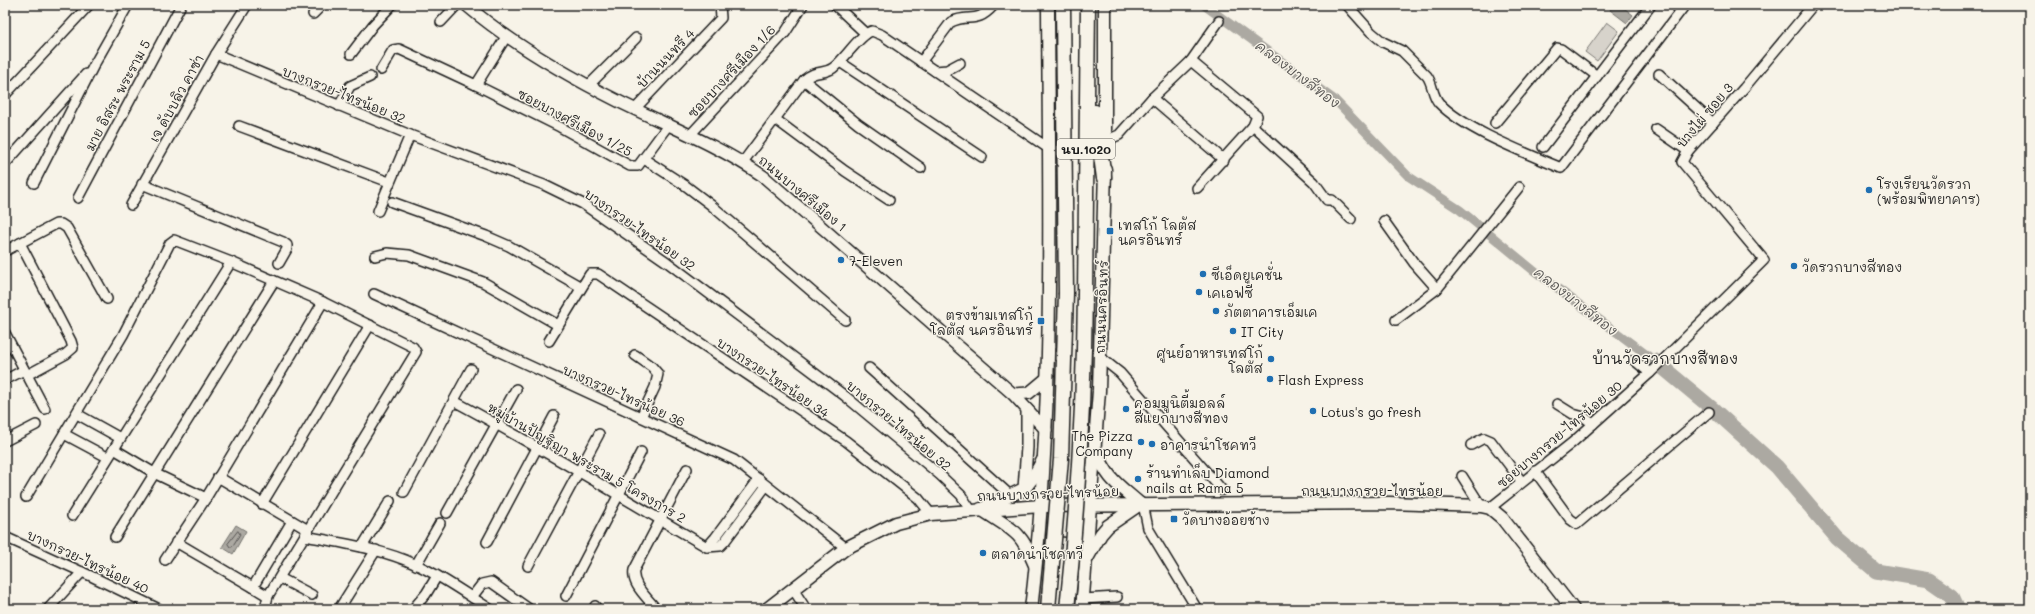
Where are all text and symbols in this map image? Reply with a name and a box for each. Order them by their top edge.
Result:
street label: ซอยบางศรีเมือง 1/6 [684,21,779,121]
street label: บ้านนนทรี 4 [632,24,698,91]
water label: คลองบางสีทอง [1252,36,1344,112]
street label: มาย อิสระ พระราม 5 [81,37,153,153]
street label: เจ ดับบลิว คาซ่า [145,51,207,145]
street label: บางกรวย-ไทรน้อย 32 [280,61,408,127]
street label: บางไผ่ ซอย 3 [1672,79,1736,151]
street label: ซอยบางศรีเมือง 1/25 [515,84,635,160]
road number: นบ.1020 [1057,139,1115,159]
street label: ถนนบางศรีเมือง 1 [755,151,851,235]
place label: โรงเรียนวัดรวก (พร้อมพิทยาคาร) [1876,175,1980,207]
street label: บางกรวย-ไทรน้อย 32 [581,184,699,274]
marker: โรงเรียนวัดรวก (พร้อมพิทยาคาร) [1864,185,1874,195]
place label: เทสโก้ โลตัส นครอินทร์ [1118,216,1196,248]
marker: เทสโก้ โลตัส นครอินทร์ [1105,226,1115,236]
place label: 7-Eleven [849,252,903,269]
marker: 7-Eleven [836,255,846,265]
place label: วัดรวกบางสีทอง [1802,258,1902,275]
street label: ถนนนครอินทร์ [1091,260,1111,354]
place label: ซีเอ็ดยูเคชั่น [1211,261,1283,285]
marker: วัดรวกบางสีทอง [1789,261,1799,271]
water label: คลองบางสีทอง [1530,262,1622,340]
marker: ซีเอ็ดยูเคชั่น [1198,269,1208,279]
place label: เคเอฟซี [1207,284,1253,301]
marker: เคเอฟซี [1194,287,1204,297]
place label: ภัตตาคารเอ็มเค [1224,301,1318,320]
place label: ตรงข้ามเทสโก้ โลตัส นครอินทร์ [929,306,1033,338]
marker: ภัตตาคารเอ็มเค [1211,306,1221,316]
marker: ตรงข้ามเทสโก้ โลตัส นครอินทร์ [1036,316,1046,326]
place label: IT City [1241,323,1284,340]
marker: IT City [1228,326,1238,336]
street label: บางกรวย-ไทรน้อย 34 [713,333,833,421]
place label: ศูนย์อาหารเทสโก้ โลตัส [1156,344,1263,376]
district label: บ้านวัดรวกบางสีทอง [1592,348,1738,368]
marker: ศูนย์อาหารเทสโก้ โลตัส [1266,354,1276,364]
street label: บางกรวย-ไทรน้อย 36 [560,360,688,430]
place label: Flash Express [1278,371,1364,388]
marker: Flash Express [1265,374,1275,384]
street label: บางกรวย-ไทรน้อย 32 [843,376,955,474]
street label: ซอยบางกรวย-ไทรน้อย 30 [1493,377,1625,491]
place label: คอมมูนิตี้มอลล์ สี่แยกบางสีทอง [1134,389,1228,426]
street label: หมู่บ้านปัญฐิญา พระราม 5 โครงการ 2 [484,398,689,528]
place label: Lotus's go fresh [1321,403,1421,420]
marker: คอมมูนิตี้มอลล์ สี่แยกบางสีทอง [1121,404,1131,414]
marker: Lotus's go fresh [1308,406,1318,416]
place label: The Pizza Company [1072,427,1133,459]
place label: อาคารนำโชคทวี [1160,436,1256,453]
marker: The Pizza Company [1136,437,1146,447]
marker: อาคารนำโชคทวี [1147,439,1157,449]
place label: ร้านทำเล็บ Diamond nails at Rama 5 [1146,462,1269,496]
marker: ร้านทำเล็บ Diamond nails at Rama 5 [1133,474,1143,484]
street label: ถนนบางกรวย-ไทรน้อย [977,482,1119,504]
street label: ถนนบางกรวย-ไทรน้อย [1301,482,1443,499]
place label: วัดบางอ้อยช้าง [1182,511,1270,528]
marker: วัดบางอ้อยช้าง [1169,514,1179,524]
street label: บางกรวย-ไทรน้อย 40 [24,525,152,597]
place label: ตลาดนำโชคทวี [991,545,1083,562]
marker: ตลาดนำโชคทวี [978,548,988,558]

